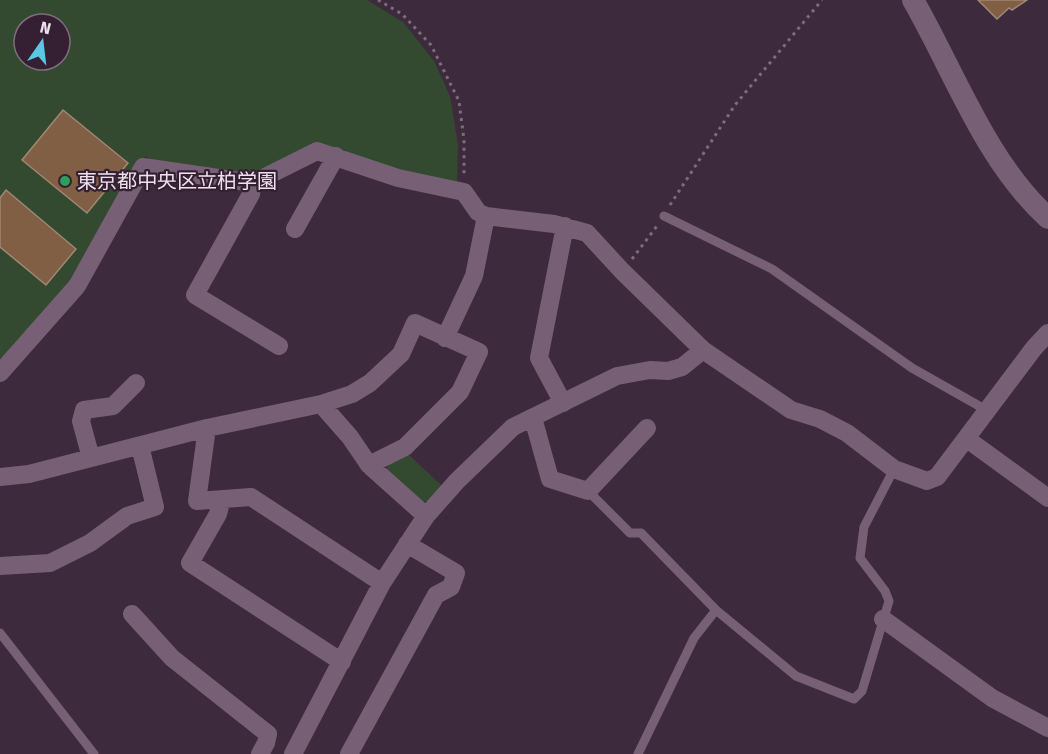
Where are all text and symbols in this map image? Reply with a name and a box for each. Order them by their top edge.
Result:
north arrow [12,12,72,72]
text: N [38,17,53,38]
place label: 東京都中央区立柏学園 [77,169,277,193]
marker: 東京都中央区立柏学園 [58,174,72,188]

